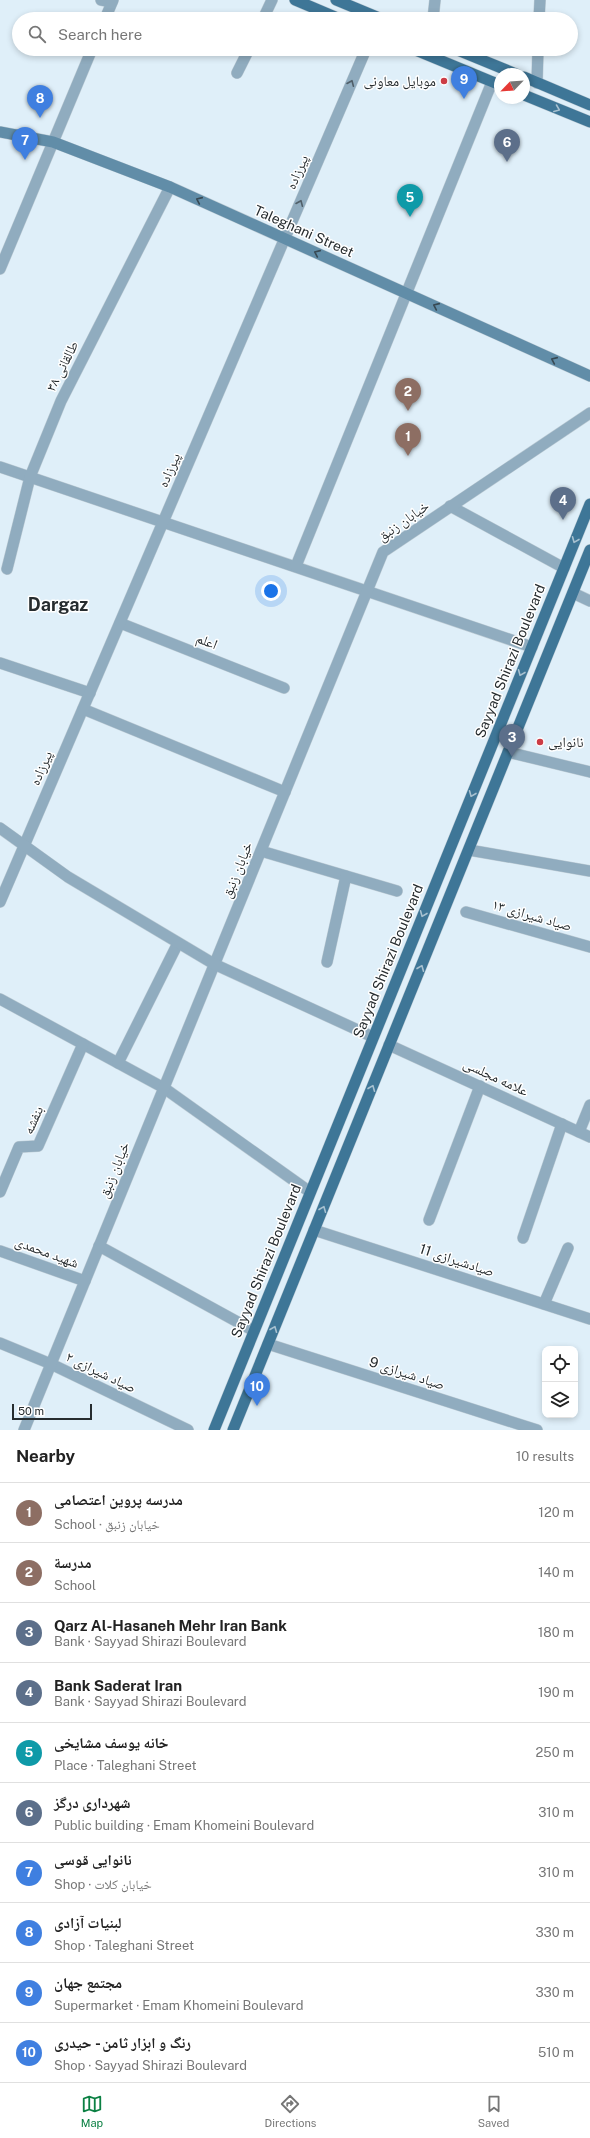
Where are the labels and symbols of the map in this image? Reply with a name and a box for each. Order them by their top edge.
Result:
pin: 9 [451,66,477,99]
north arrow [494,68,530,104]
place label: موبایل معاونی [363,73,436,90]
marker: موبایل معاونی [439,76,449,86]
one-way arrow [346,80,354,88]
pin: 8 [27,85,53,118]
one-way arrow [553,104,560,112]
pin: 7 [12,127,38,160]
pin: 6 [494,129,520,162]
street label: پیرزاده [283,152,312,192]
pin: 5 [397,184,423,217]
one-way arrow [195,197,203,205]
one-way arrow [295,199,303,207]
street label: Taleghani Street [252,202,356,260]
one-way arrow [314,250,322,258]
one-way arrow [432,303,439,311]
street label: طالقانی ۳۸ [43,338,82,394]
one-way arrow [551,357,559,365]
pin: 2 [395,378,421,411]
pin: 1 [395,423,421,456]
street label: پیرزاده [155,450,184,490]
pin: 4 [550,487,576,520]
street label: خیابان زنبق [374,498,433,546]
one-way arrow [572,537,580,544]
your location [261,581,281,601]
street label: Sayyad Shirazi Boulevard [472,582,548,740]
district label: Dargaz [28,594,88,615]
street label: اعلم [193,630,220,654]
one-way arrow [518,670,526,677]
pin: 3 [499,724,525,757]
place label: نانوایی [548,734,584,751]
marker: نانوایی [535,737,545,747]
street label: پیرزاده [27,748,56,788]
one-way arrow [469,790,477,797]
street label: خیابان زنبق [219,840,257,901]
street label: Sayyad Shirazi Boulevard [350,882,426,1040]
street label: صیاد شیرازی ۱۳ [490,896,574,935]
one-way arrow [420,911,428,918]
one-way arrow [416,964,424,971]
street label: علامه مجلسی [461,1055,531,1100]
one-way arrow [367,1085,375,1092]
street label: بنفشه [20,1103,47,1137]
street label: خیابان زنبق [96,1140,134,1201]
street label: Sayyad Shirazi Boulevard [228,1182,304,1340]
one-way arrow [318,1205,326,1212]
street label: شهید محمدی [13,1233,81,1272]
street label: صیادشیرازی 11 [417,1240,496,1281]
one-way arrow [269,1326,277,1333]
street label: صیاد شیرازی ۲ [63,1348,139,1397]
street label: صیاد شیرازی 9 [367,1353,447,1394]
pin: 10 [244,1373,270,1406]
scale bar [12,1402,92,1421]

